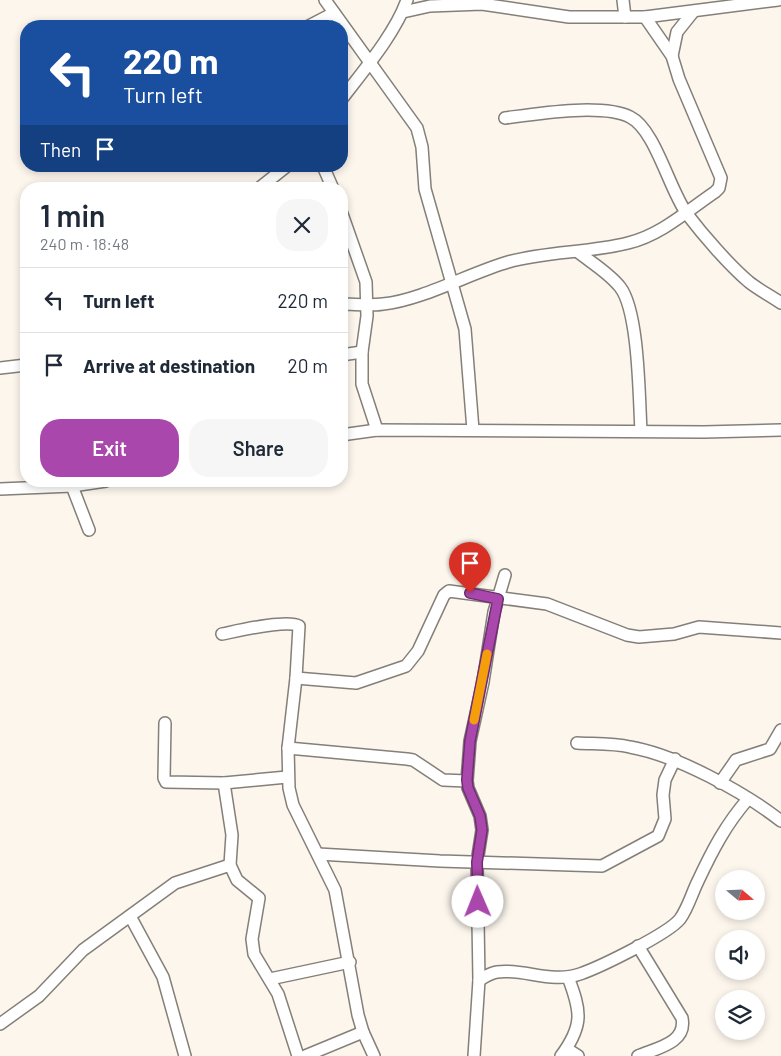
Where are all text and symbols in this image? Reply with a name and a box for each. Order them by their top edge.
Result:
text: 220 m [123,39,218,81]
icon: left [40,40,105,105]
text: Turn left [123,81,203,107]
icon: arrive [91,135,119,163]
text: Then [40,138,81,161]
text: 1 min [40,197,105,233]
button: close [276,199,328,251]
text: 240 m · 18:48 [40,234,129,253]
icon: left [40,286,68,314]
text: Turn left [83,289,154,312]
text: 220 m [277,289,328,312]
icon: arrive [40,351,68,379]
text: Arrive at destination [83,354,255,377]
text: 20 m [288,354,328,377]
button: Exit [40,419,179,477]
button: Share [189,419,328,477]
pin [449,542,491,593]
icon: arrive [456,549,484,577]
north arrow [715,870,765,920]
map controls [715,870,765,1040]
position arrow [451,875,503,927]
button: sound [715,930,765,980]
button: layers [715,990,765,1040]

